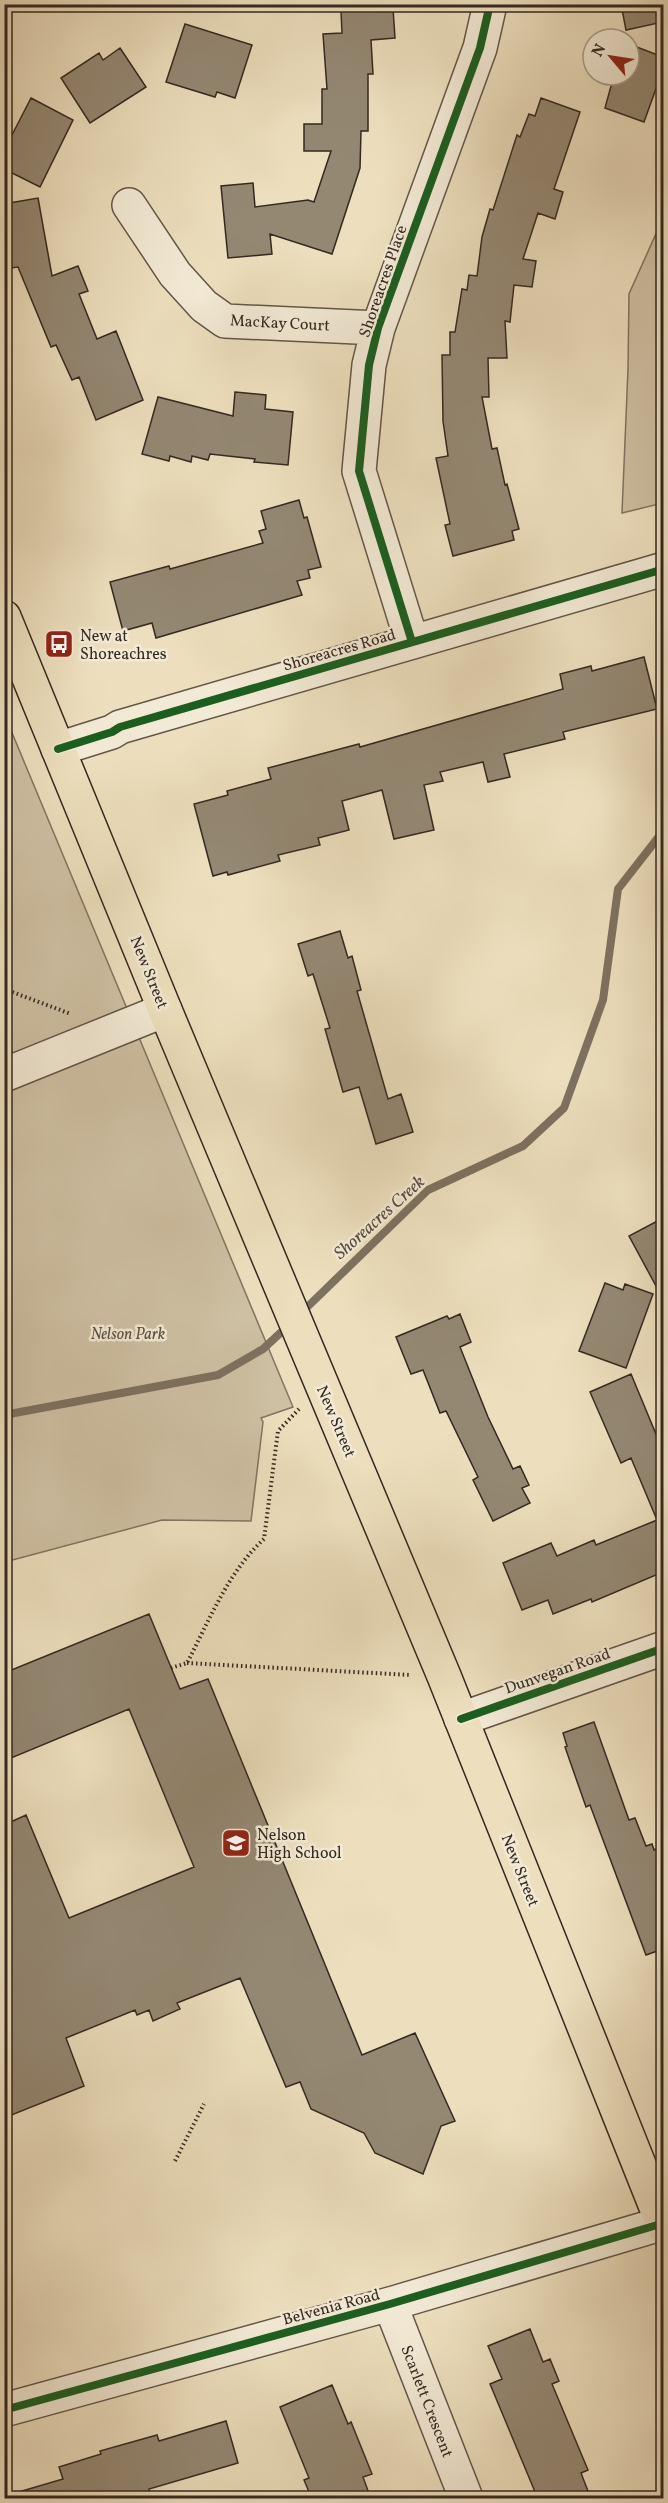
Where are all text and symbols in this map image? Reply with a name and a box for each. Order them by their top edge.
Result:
north arrow [581,27,641,87]
text: N [587,40,612,61]
street label: Shoreacres Place [354,223,413,341]
street label: MacKay Court [229,310,331,338]
street label: Shoreacres Road [280,624,399,678]
place label: New at Shoreachres [80,626,167,666]
bus stop icon: New at Shoreachres [43,628,75,660]
street label: New Street [124,933,173,1013]
water label: Shoreacres Creek [329,1170,431,1266]
park label: Nelson Park [91,1324,166,1346]
street label: New Street [310,1382,360,1462]
street label: Dunvegan Road [502,1644,613,1700]
place label: Nelson High School [257,1825,342,1865]
school or university icon: Nelson High School [220,1827,252,1859]
street label: New Street [495,1831,544,1911]
street label: Belvenia Road [280,2284,383,2331]
street label: Scarlett Crescent [395,2342,458,2461]

